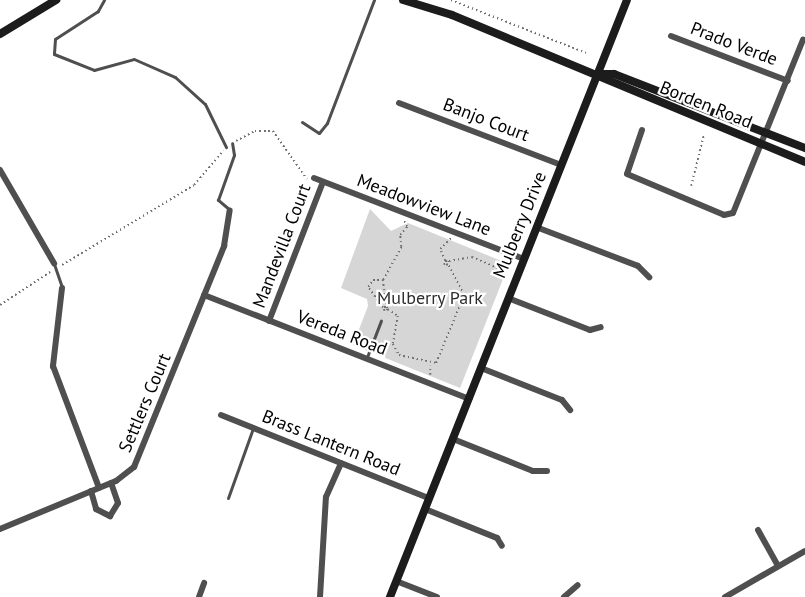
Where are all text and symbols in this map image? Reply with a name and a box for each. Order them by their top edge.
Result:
street label: Prado Verde [687,17,781,71]
street label: Borden Road [657,77,755,133]
street label: Banjo Court [440,94,532,146]
street label: Mulberry Drive [489,168,551,282]
street label: Meadowview Lane [354,169,494,241]
street label: Mandevilla Court [248,181,316,311]
park label: Mulberry Park [377,287,483,309]
street label: Vereda Road [294,306,390,360]
street label: Settlers Court [114,350,176,456]
street label: Brass Lantern Road [259,405,403,481]

